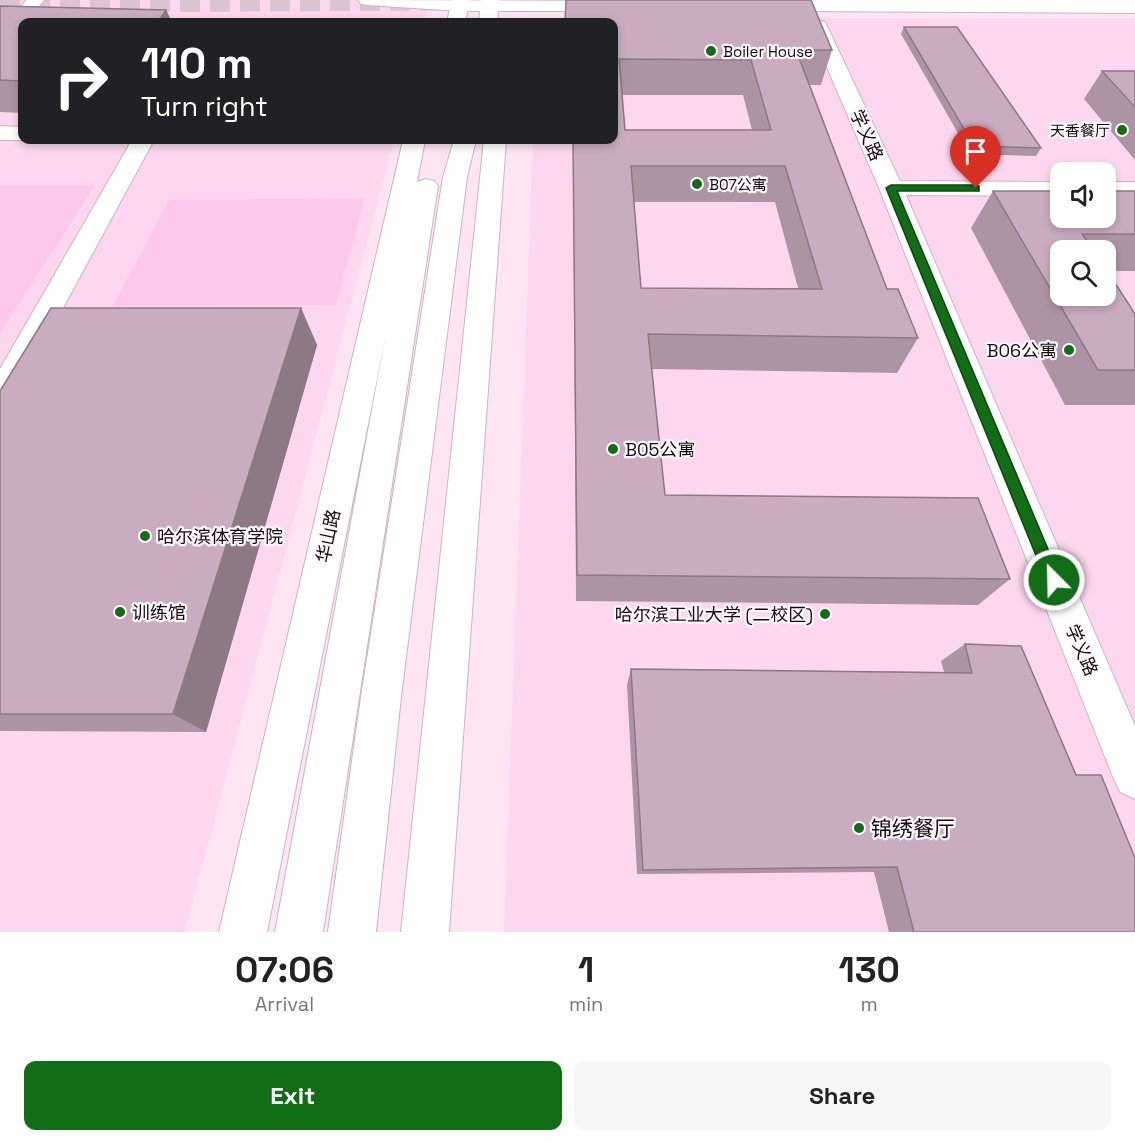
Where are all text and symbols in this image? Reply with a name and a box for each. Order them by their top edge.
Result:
text: 110 m [141,37,253,90]
icon: right [42,42,120,120]
place label: Boiler House [723,42,813,61]
marker: Boiler House [704,44,718,58]
text: Turn right [141,89,268,124]
street label: 学义路 [846,106,888,164]
place label: 天香餐厅 [1050,121,1110,140]
marker: 天香餐厅 [1115,123,1129,137]
pin [950,126,1001,188]
icon: arrive [959,135,992,168]
map controls [1050,162,1116,306]
button: sound [1050,162,1116,228]
place label: B07公寓 [709,175,767,194]
marker: B07公寓 [690,177,704,191]
button: search [1050,240,1116,306]
place label: B06公寓 [987,339,1057,362]
marker: B06公寓 [1062,343,1076,357]
place label: B05公寓 [625,438,695,461]
marker: B05公寓 [606,442,620,456]
street label: 华山路 [311,507,345,565]
place label: 哈尔滨体育学院 [157,525,283,548]
marker: 哈尔滨体育学院 [138,529,152,543]
position arrow [1022,548,1086,612]
place label: 训练馆 [132,601,186,624]
place label: 哈尔滨工业大学 (二校区) [615,603,813,626]
marker: 训练馆 [113,605,127,619]
marker: 哈尔滨工业大学 (二校区) [818,607,832,621]
street label: 学义路 [1061,621,1103,679]
place label: 锦绣餐厅 [871,815,955,842]
marker: 锦绣餐厅 [852,821,866,835]
text: 07:06 [235,947,334,993]
text: 1 [578,947,594,993]
text: 130 [838,947,900,993]
text: Arrival [255,991,314,1017]
text: min [569,991,603,1017]
text: m [861,991,878,1017]
button: Exit [24,1061,562,1130]
button: Share [574,1061,1111,1130]

